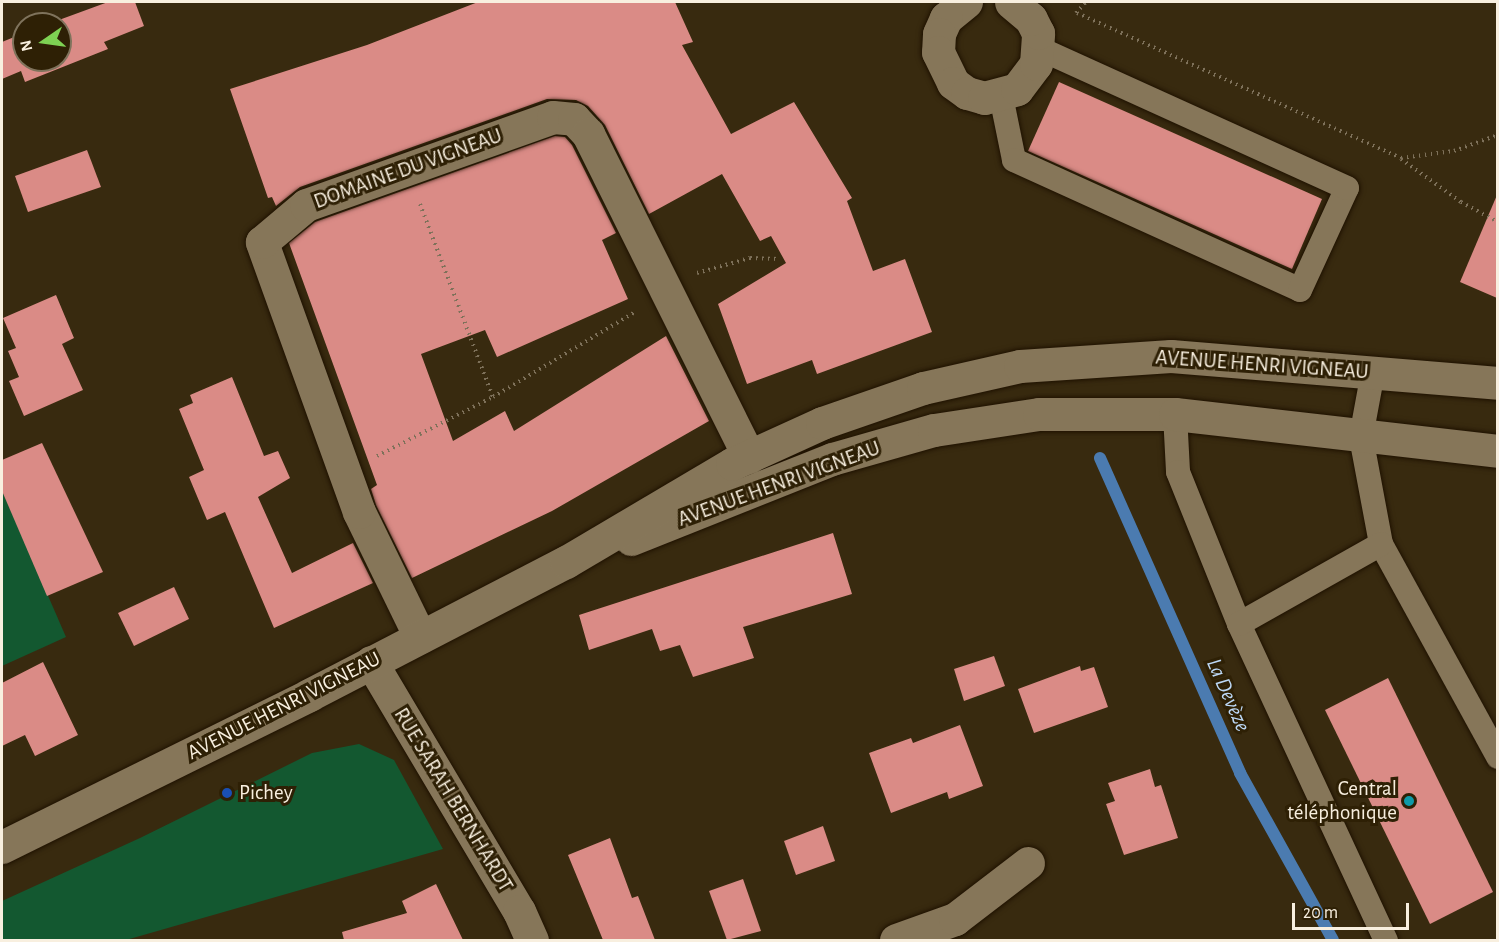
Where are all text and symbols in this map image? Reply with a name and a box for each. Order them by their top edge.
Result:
north arrow [12,12,72,72]
text: N [17,38,35,53]
street label: DOMAINE DU VIGNEAU [310,123,506,215]
street label: AVENUE HENRI VIGNEAU [1155,345,1369,385]
street label: AVENUE HENRI VIGNEAU [674,436,884,532]
street label: AVENUE HENRI VIGNEAU [183,646,385,766]
water label: La Devèze [1200,654,1256,736]
street label: RUE SARAH BERNHARDT [388,703,518,897]
place label: Central téléphonique [1287,776,1397,826]
place label: Pichey [239,780,293,806]
marker: Pichey [220,786,234,800]
marker: Central téléphonique [1402,794,1416,808]
scale bar [1295,891,1412,929]
text: 20 m [1303,904,1338,922]

